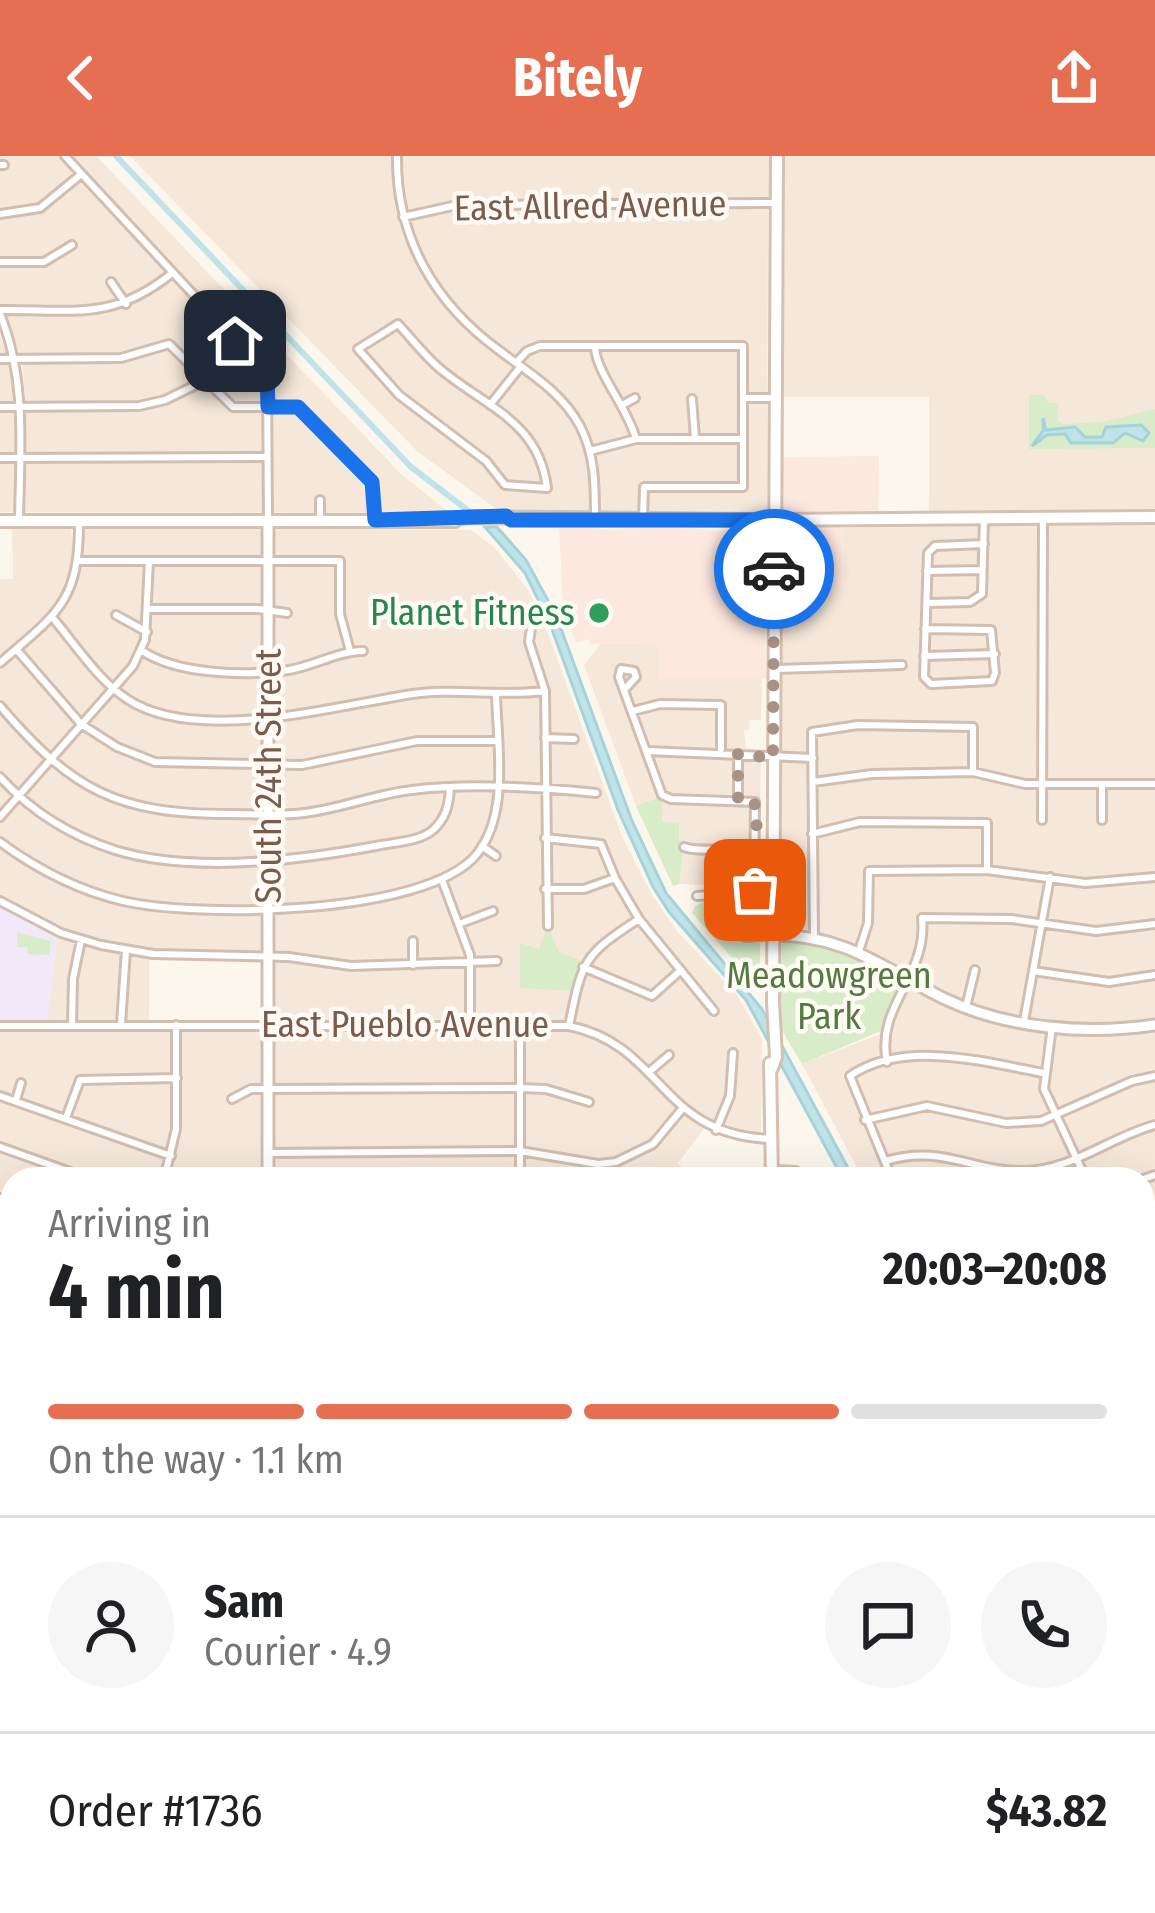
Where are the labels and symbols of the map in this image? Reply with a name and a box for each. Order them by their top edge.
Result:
street label: East Allred Avenue [453,182,727,230]
pin [184,290,286,392]
courier [714,509,834,629]
place label: Planet Fitness [370,591,575,635]
marker: Planet Fitness [586,600,612,626]
street label: South 24th Street [247,648,291,904]
pin [704,839,806,941]
park label: Meadowgreen Park [726,954,932,1039]
street label: East Pueblo Avenue [261,1003,549,1047]

